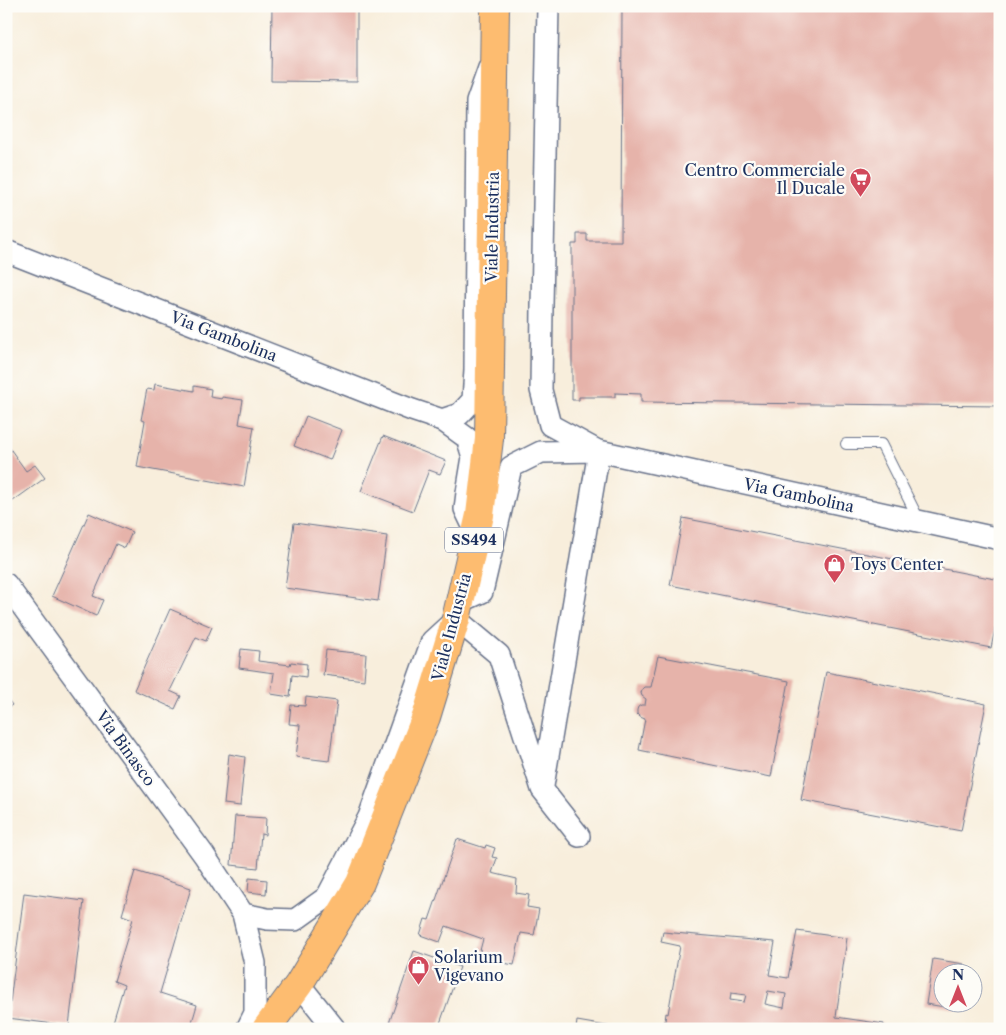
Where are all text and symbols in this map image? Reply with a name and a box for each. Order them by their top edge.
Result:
place label: Centro Commerciale Il Ducale [685,160,845,198]
supermarket icon: Centro Commerciale Il Ducale [849,167,873,198]
street label: Viale Industria [481,171,503,284]
street label: Via Gambolina [167,306,281,366]
street label: Via Gambolina [741,473,857,517]
road number: SS494 [445,528,503,552]
shop icon: Toys Center [823,552,847,583]
place label: Toys Center [851,554,944,574]
street label: Viale Industria [427,570,475,684]
street label: Via Binasco [91,705,160,790]
place label: Solarium Vigevano [433,947,504,985]
shop icon: Solarium Vigevano [406,954,430,985]
north arrow [934,962,984,1012]
text: N [952,966,964,984]

